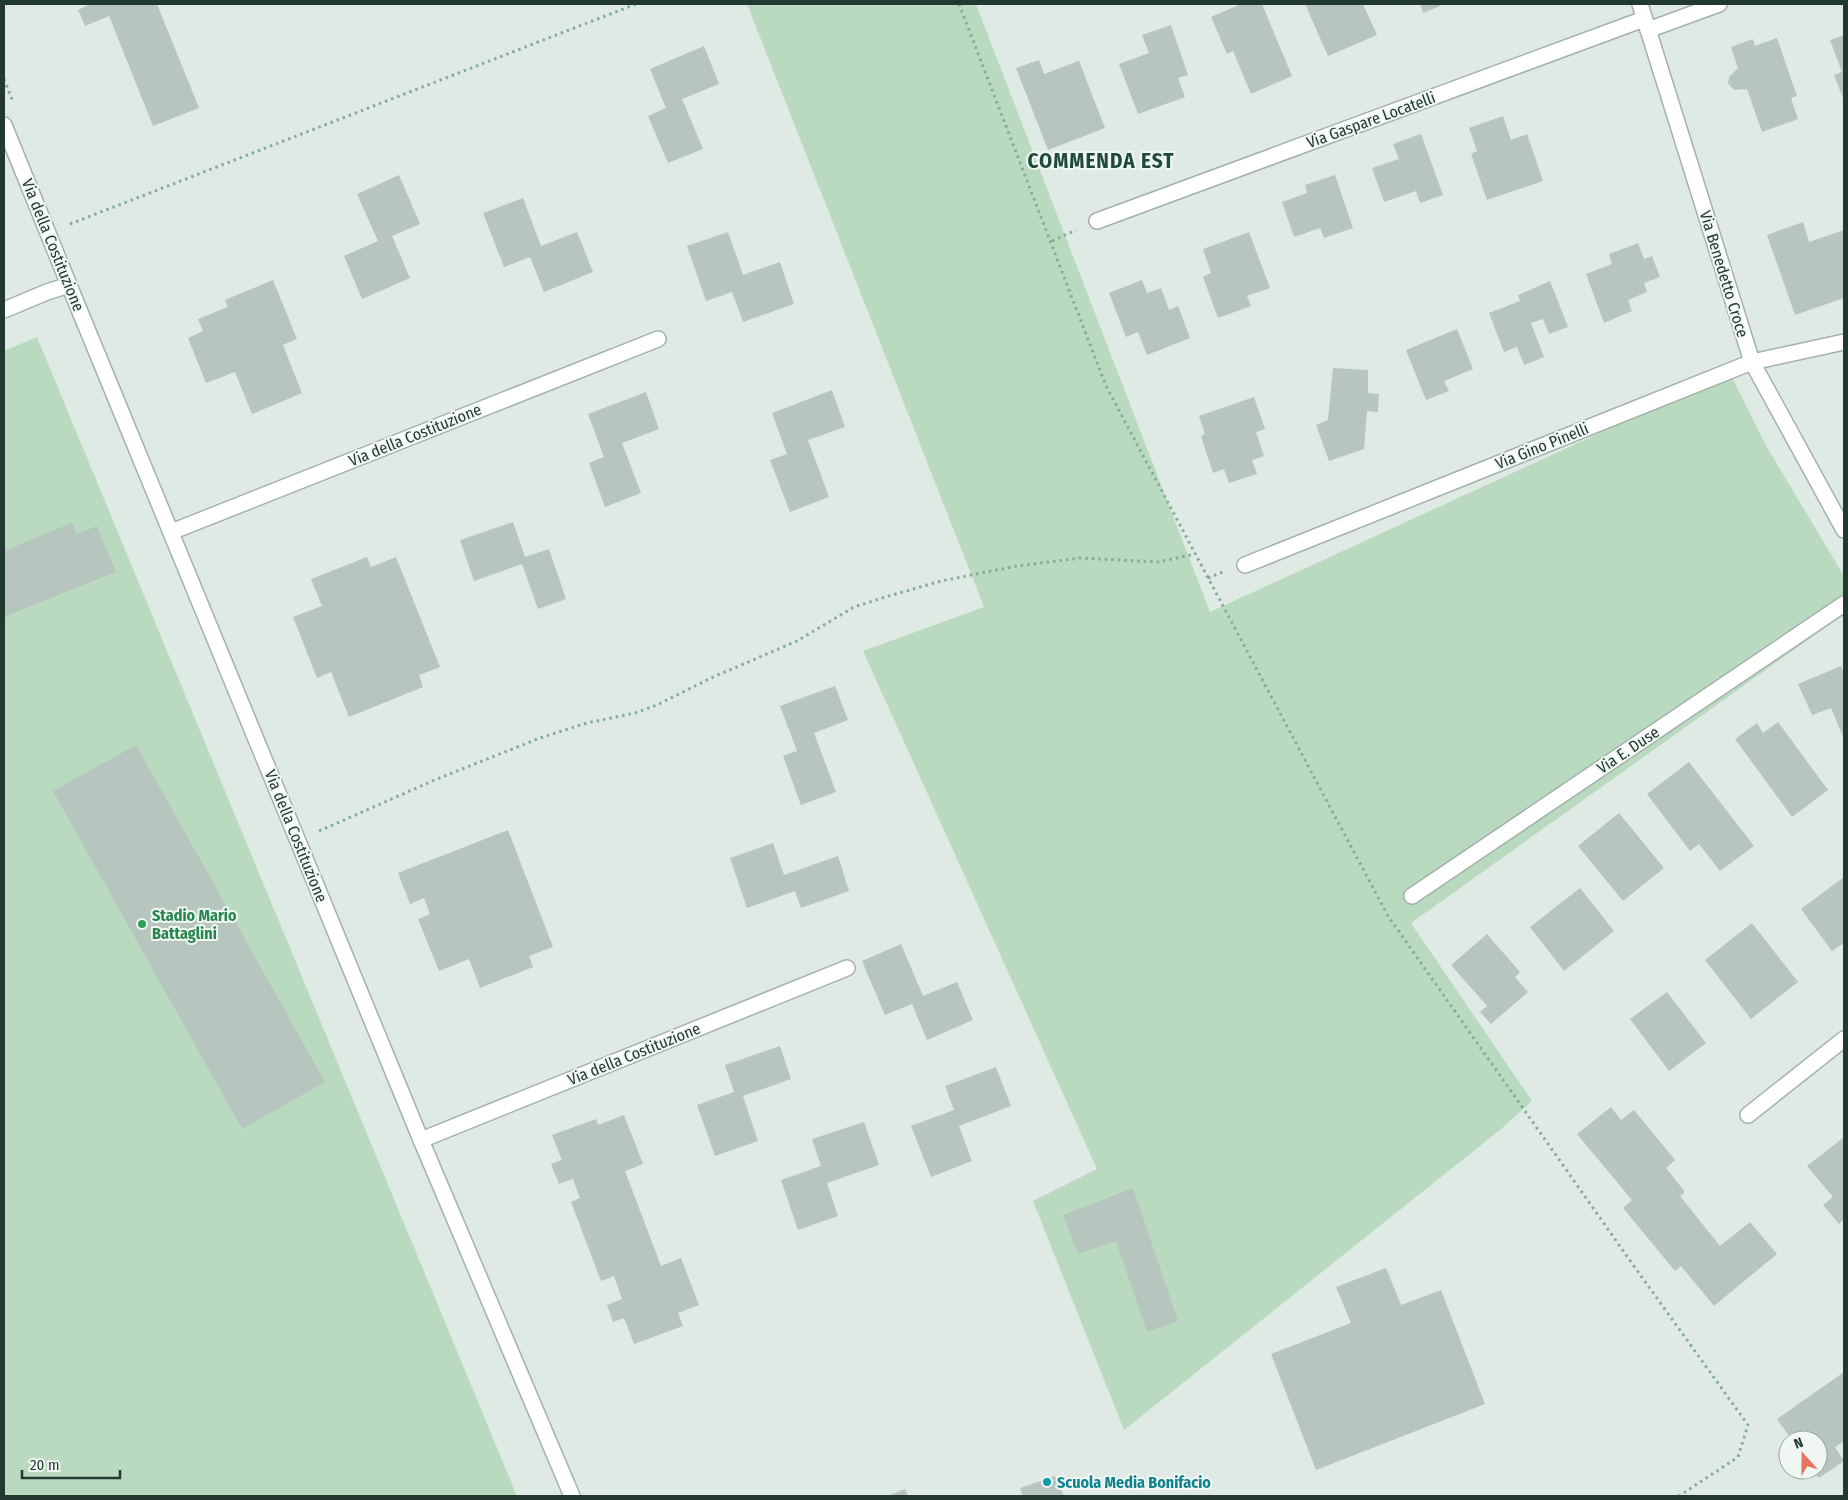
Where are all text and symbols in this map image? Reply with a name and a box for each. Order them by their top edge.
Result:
street label: Via Gaspare Locatelli [1304,88,1438,152]
district label: COMMENDA EST [1028,148,1174,174]
street label: Via della Costituzione [18,176,88,314]
street label: Via Benedetto Croce [1696,208,1752,340]
street label: Via della Costituzione [346,400,484,470]
street label: Via Gino Pinelli [1493,419,1591,473]
street label: Via E. Duse [1593,722,1663,778]
street label: Via della Costituzione [261,767,331,905]
place label: Stadio Mario Battaglini [152,906,237,943]
marker: Stadio Mario Battaglini [136,918,148,930]
street label: Via della Costituzione [565,1019,703,1089]
north arrow [1778,1430,1828,1480]
text: N [1792,1434,1805,1453]
scale bar [22,1448,120,1480]
text: 20 m [30,1456,60,1474]
place label: Scuola Media Bonifacio [1057,1473,1211,1492]
marker: Scuola Media Bonifacio [1041,1476,1053,1488]

